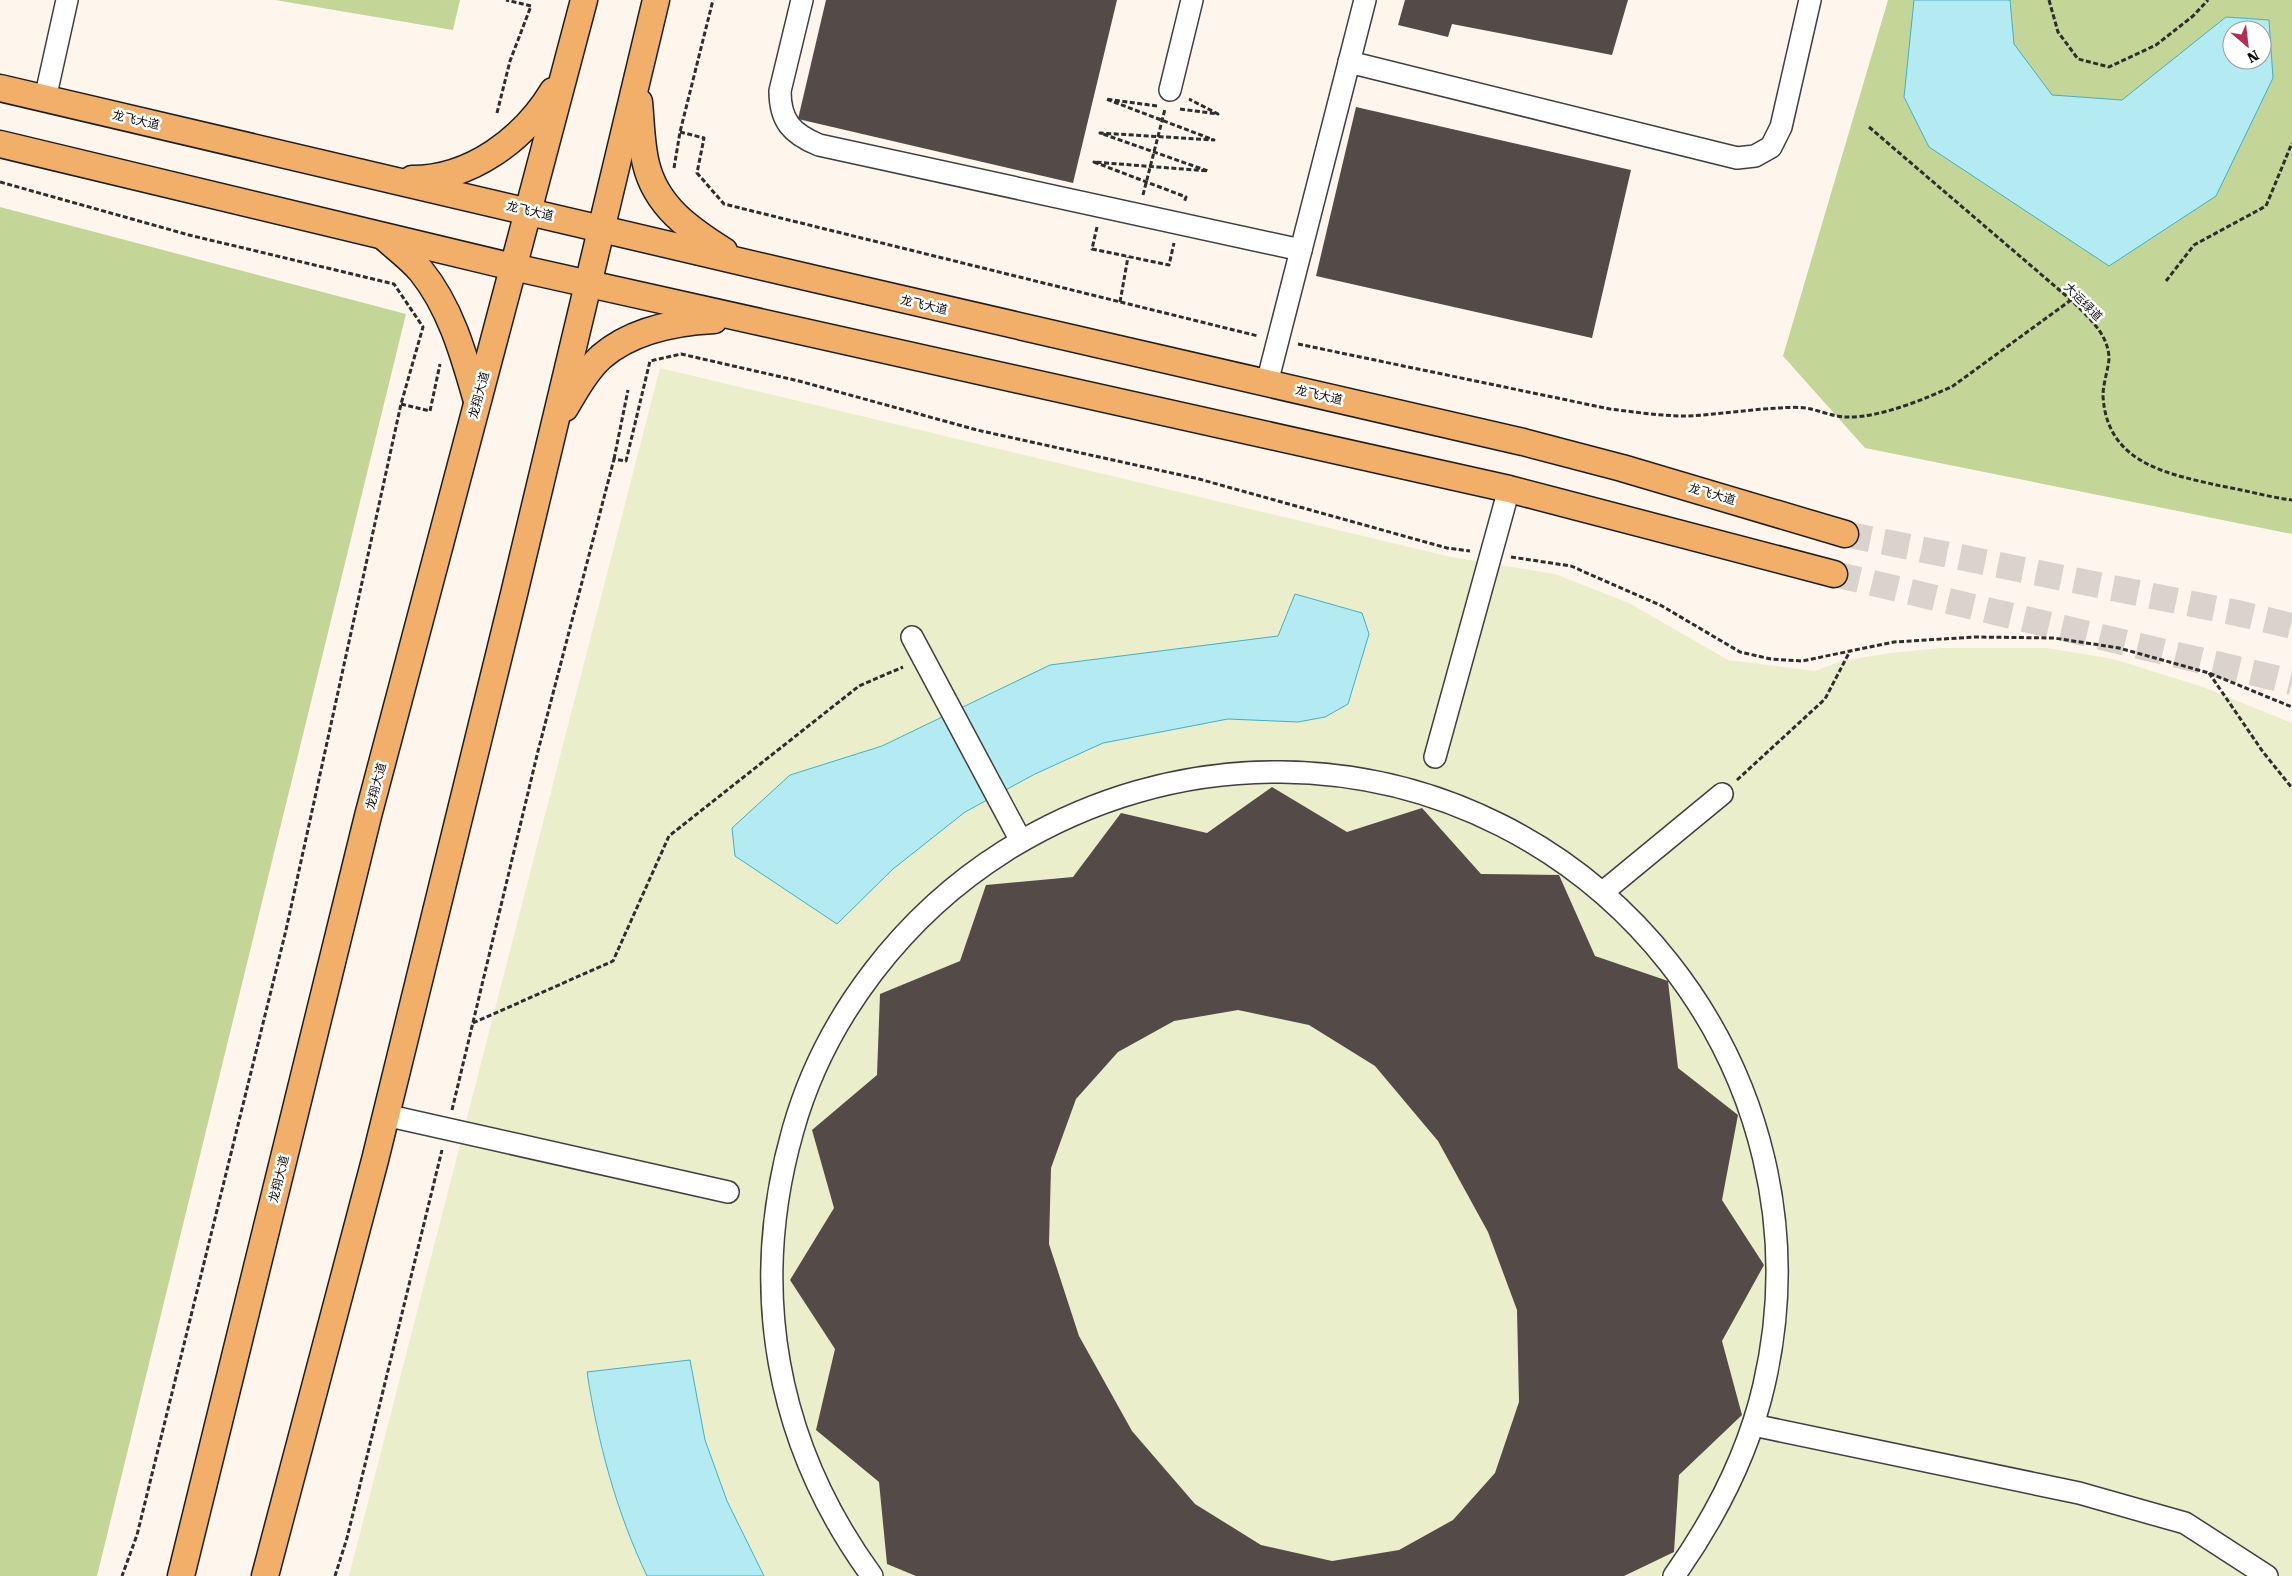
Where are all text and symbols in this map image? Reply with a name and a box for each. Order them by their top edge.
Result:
north arrow [2222,20,2272,70]
text: N [2244,47,2262,66]
street label: 龙飞大道 [111,108,161,132]
street label: 龙飞大道 [505,199,555,223]
street label: 大运绿道 [2061,280,2105,324]
street label: 龙飞大道 [899,293,949,317]
street label: 龙翔大道 [466,370,492,420]
street label: 龙飞大道 [1294,383,1344,407]
street label: 龙飞大道 [1687,481,1737,507]
street label: 龙翔大道 [363,761,389,811]
street label: 龙翔大道 [266,1154,292,1204]

